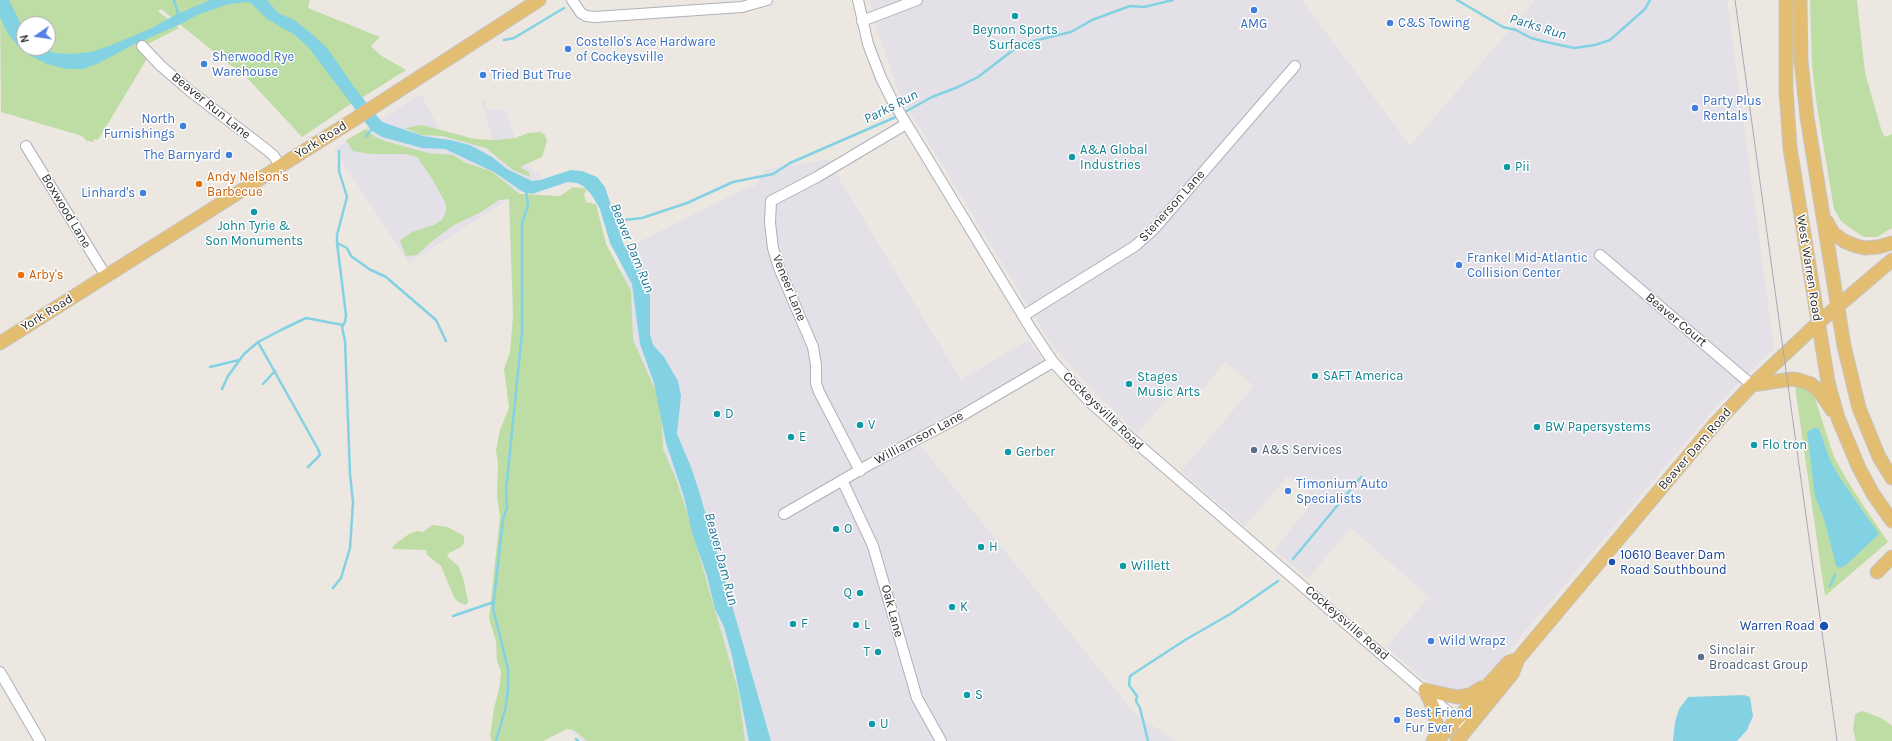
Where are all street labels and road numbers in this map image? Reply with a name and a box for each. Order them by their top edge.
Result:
street label: Beaver Run Lane [168,69,254,143]
street label: York Road [292,118,350,162]
street label: Stenerson Lane [1136,167,1208,245]
street label: Boxwood Lane [38,171,94,251]
street label: West Warren Road [1793,213,1825,323]
street label: Veneer Lane [769,252,809,324]
street label: Beaver Court [1642,290,1710,350]
street label: York Road [18,291,76,335]
street label: Cockeysville Road [1059,369,1147,453]
street label: Beaver Dam Road [1655,405,1735,493]
street label: Williamson Lane [872,408,966,468]
street label: Cockeysville Road [1302,582,1392,664]
street label: Oak Lane [878,583,906,639]

